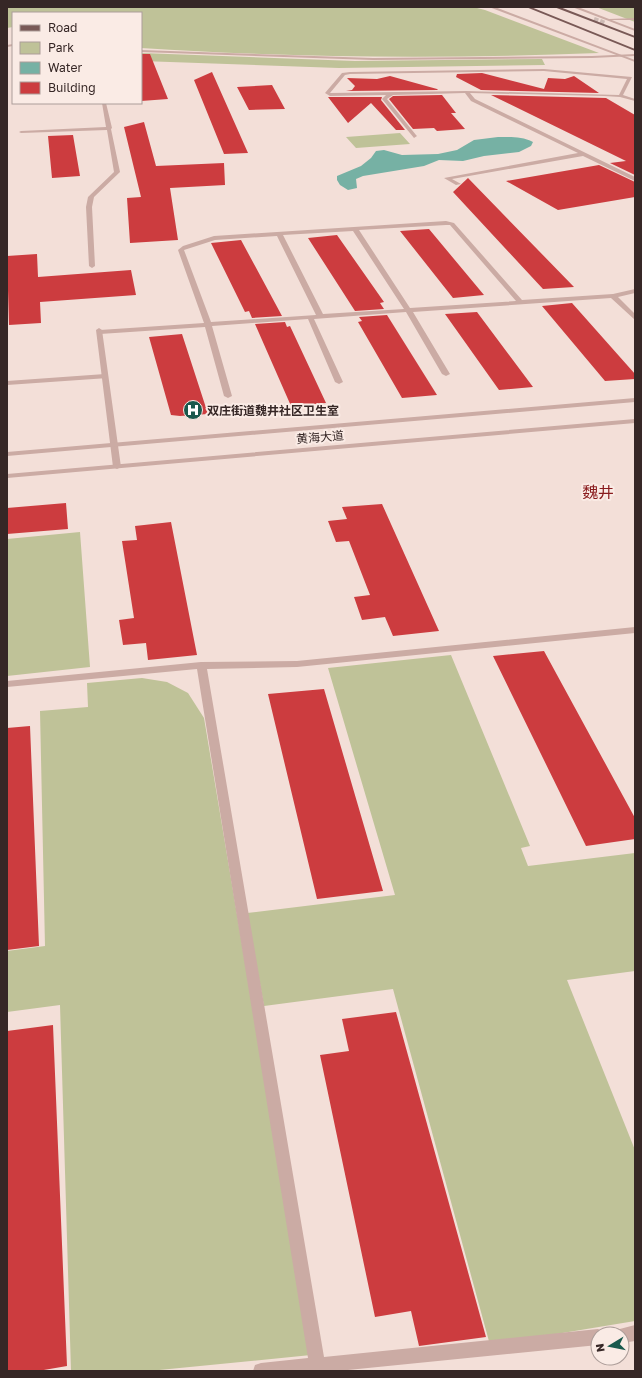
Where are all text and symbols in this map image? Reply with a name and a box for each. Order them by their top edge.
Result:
legend [12,12,142,104]
text: Road [48,20,77,35]
text: Park [48,40,74,55]
text: Water [48,60,82,75]
text: Building [48,80,96,95]
hospital icon: 双庄街道魏井社区卫生室 [182,399,204,421]
place label: 双庄街道魏井社区卫生室 [207,403,339,418]
street label: 黄海大道 [295,427,345,447]
district label: 魏井 [582,482,614,502]
north arrow [590,1326,630,1366]
text: N [593,1343,607,1353]

